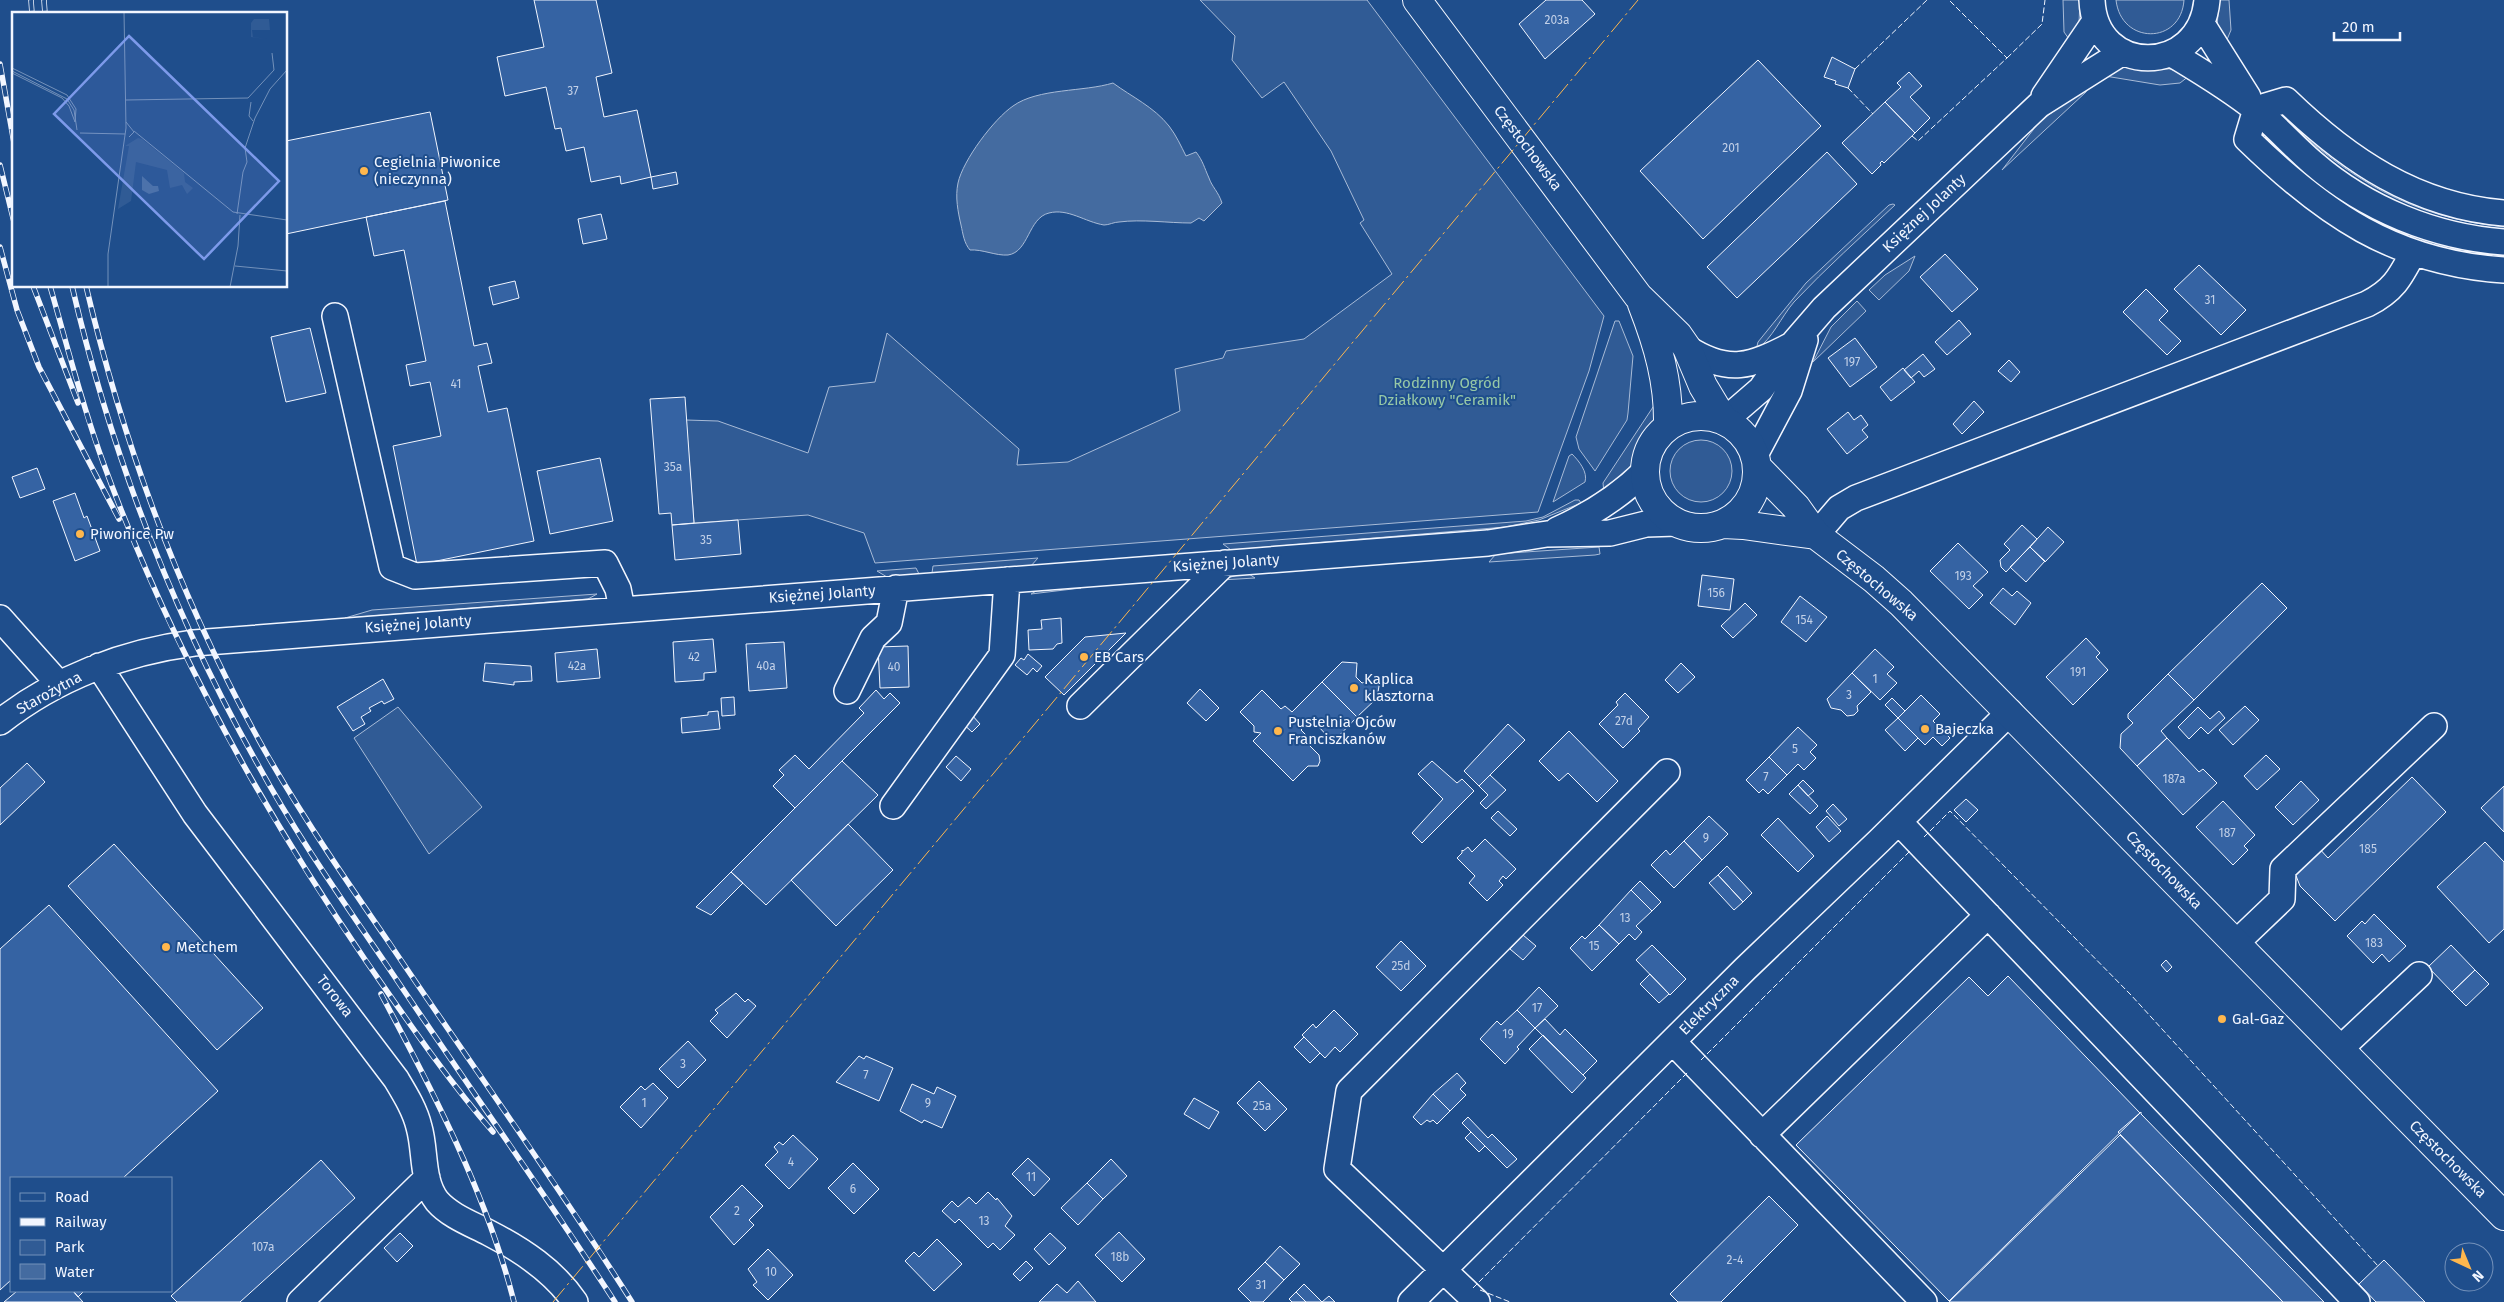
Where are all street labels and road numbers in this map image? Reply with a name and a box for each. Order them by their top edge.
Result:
street label: Częstochowska [1490,102,1566,194]
street label: Księżnej Jolanty [1879,169,1970,256]
street label: Częstochowska [1832,545,1922,625]
street label: Księżnej Jolanty [1172,550,1281,576]
street label: Księżnej Jolanty [768,581,877,607]
street label: Księżnej Jolanty [364,611,473,637]
street label: Starożytna [13,668,85,718]
street label: Częstochowska [2122,827,2206,913]
street label: Torowa [313,971,357,1021]
street label: Elektryczna [1675,971,1743,1039]
street label: Częstochowska [2406,1117,2490,1201]

